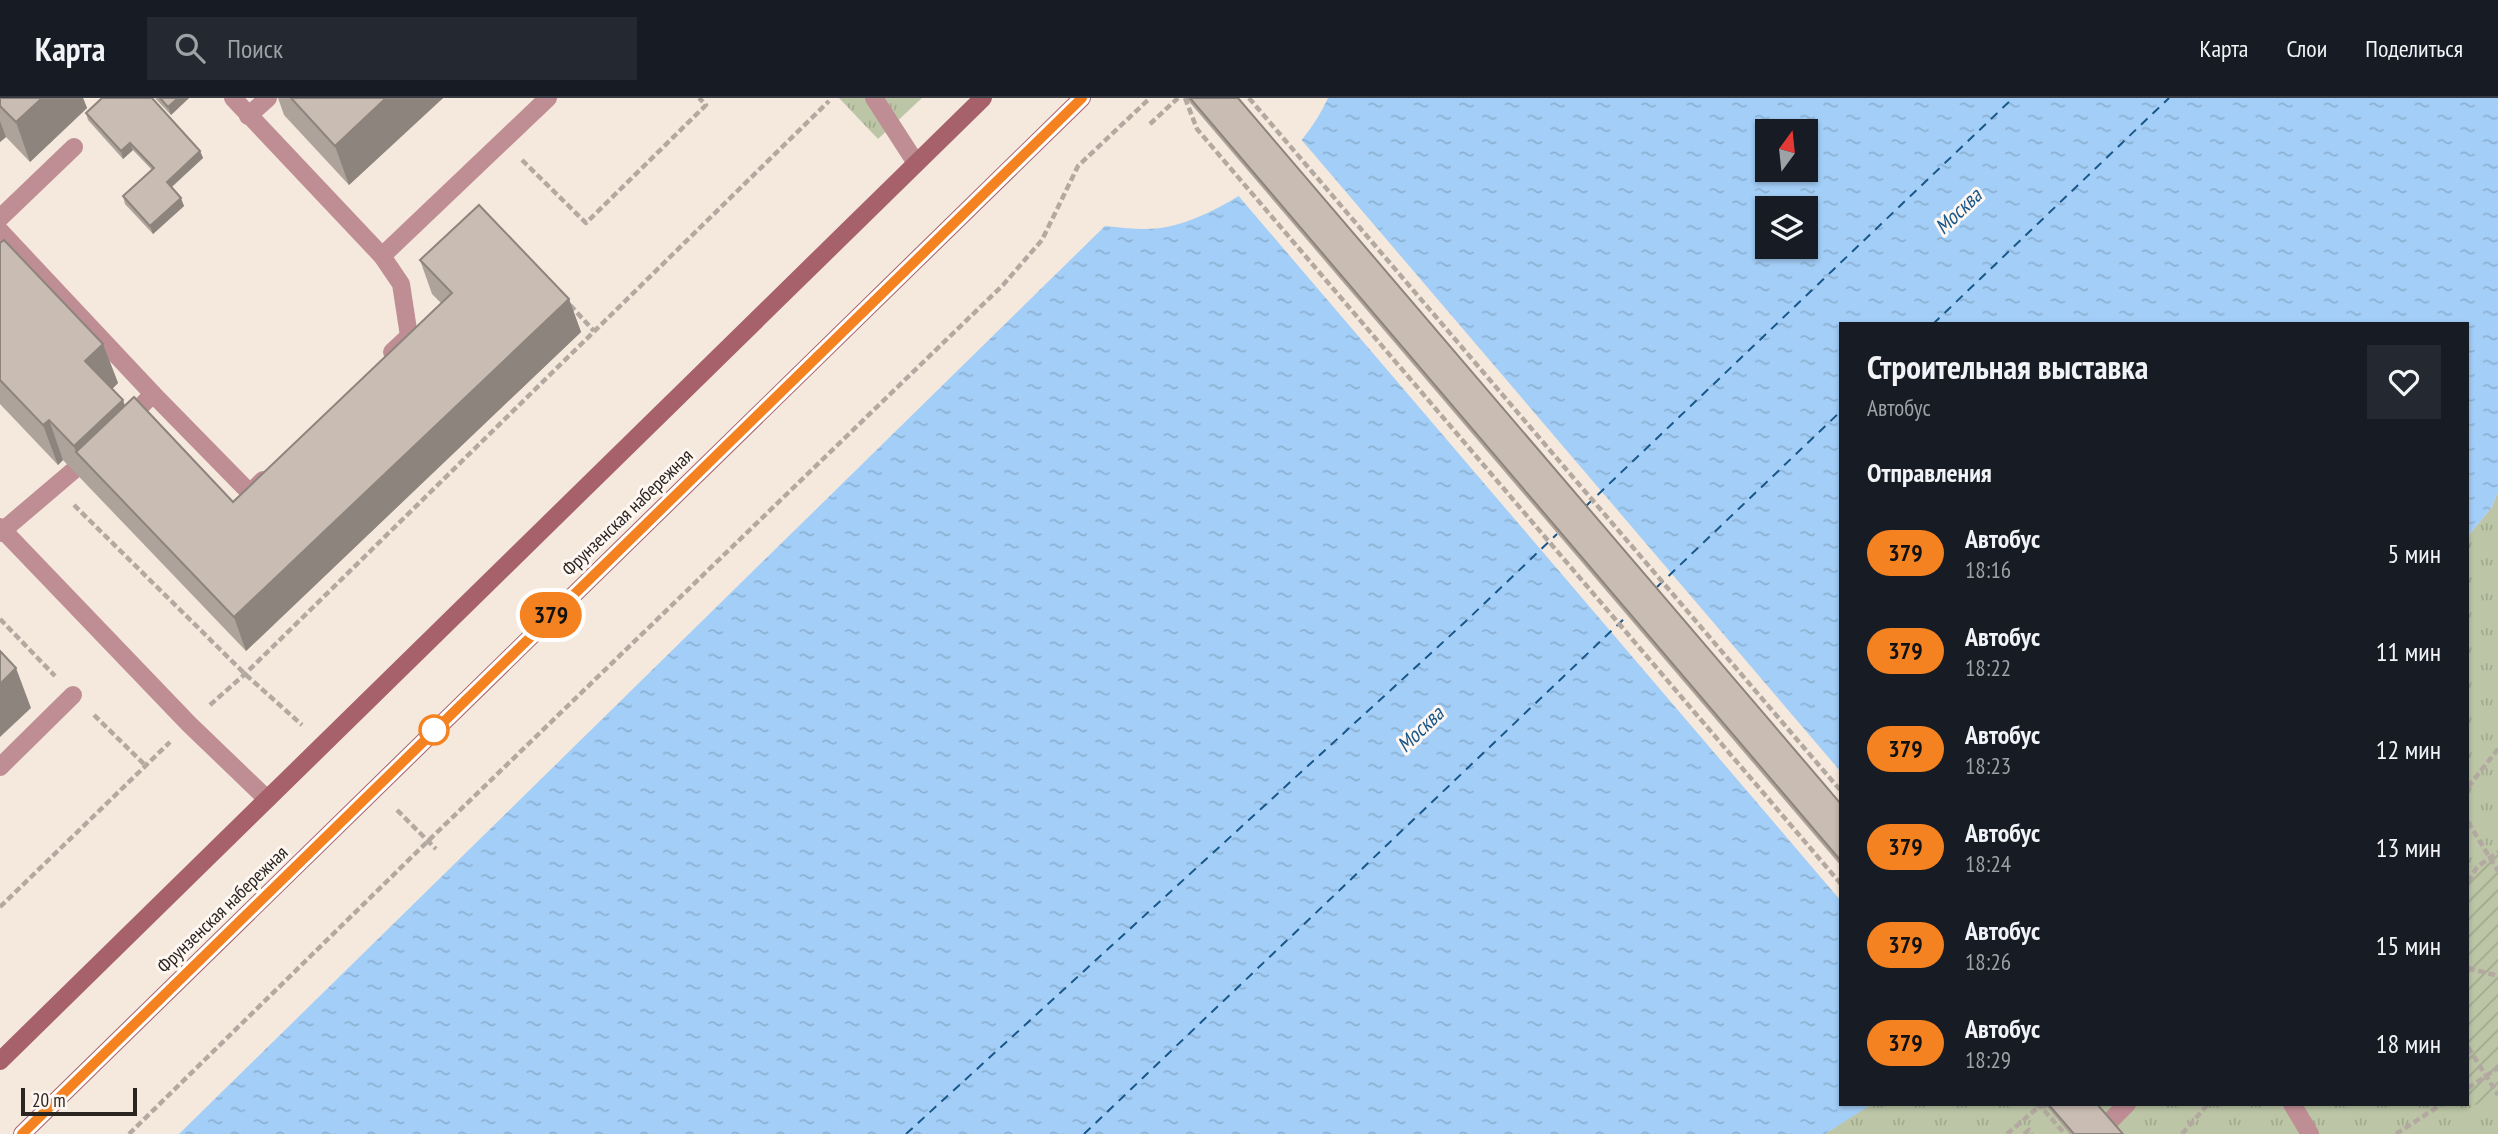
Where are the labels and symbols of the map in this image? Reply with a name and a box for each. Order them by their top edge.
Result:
north arrow [1755,119,1818,182]
water label: Москва [1929,181,1988,240]
street label: Фрунзенская набережная [557,443,697,581]
line badge: 379 [511,592,591,638]
water label: Москва [1391,699,1450,758]
unlabelled marker [419,715,449,745]
street label: Фрунзенская набережная [152,840,292,978]
scale bar [21,1085,136,1117]

